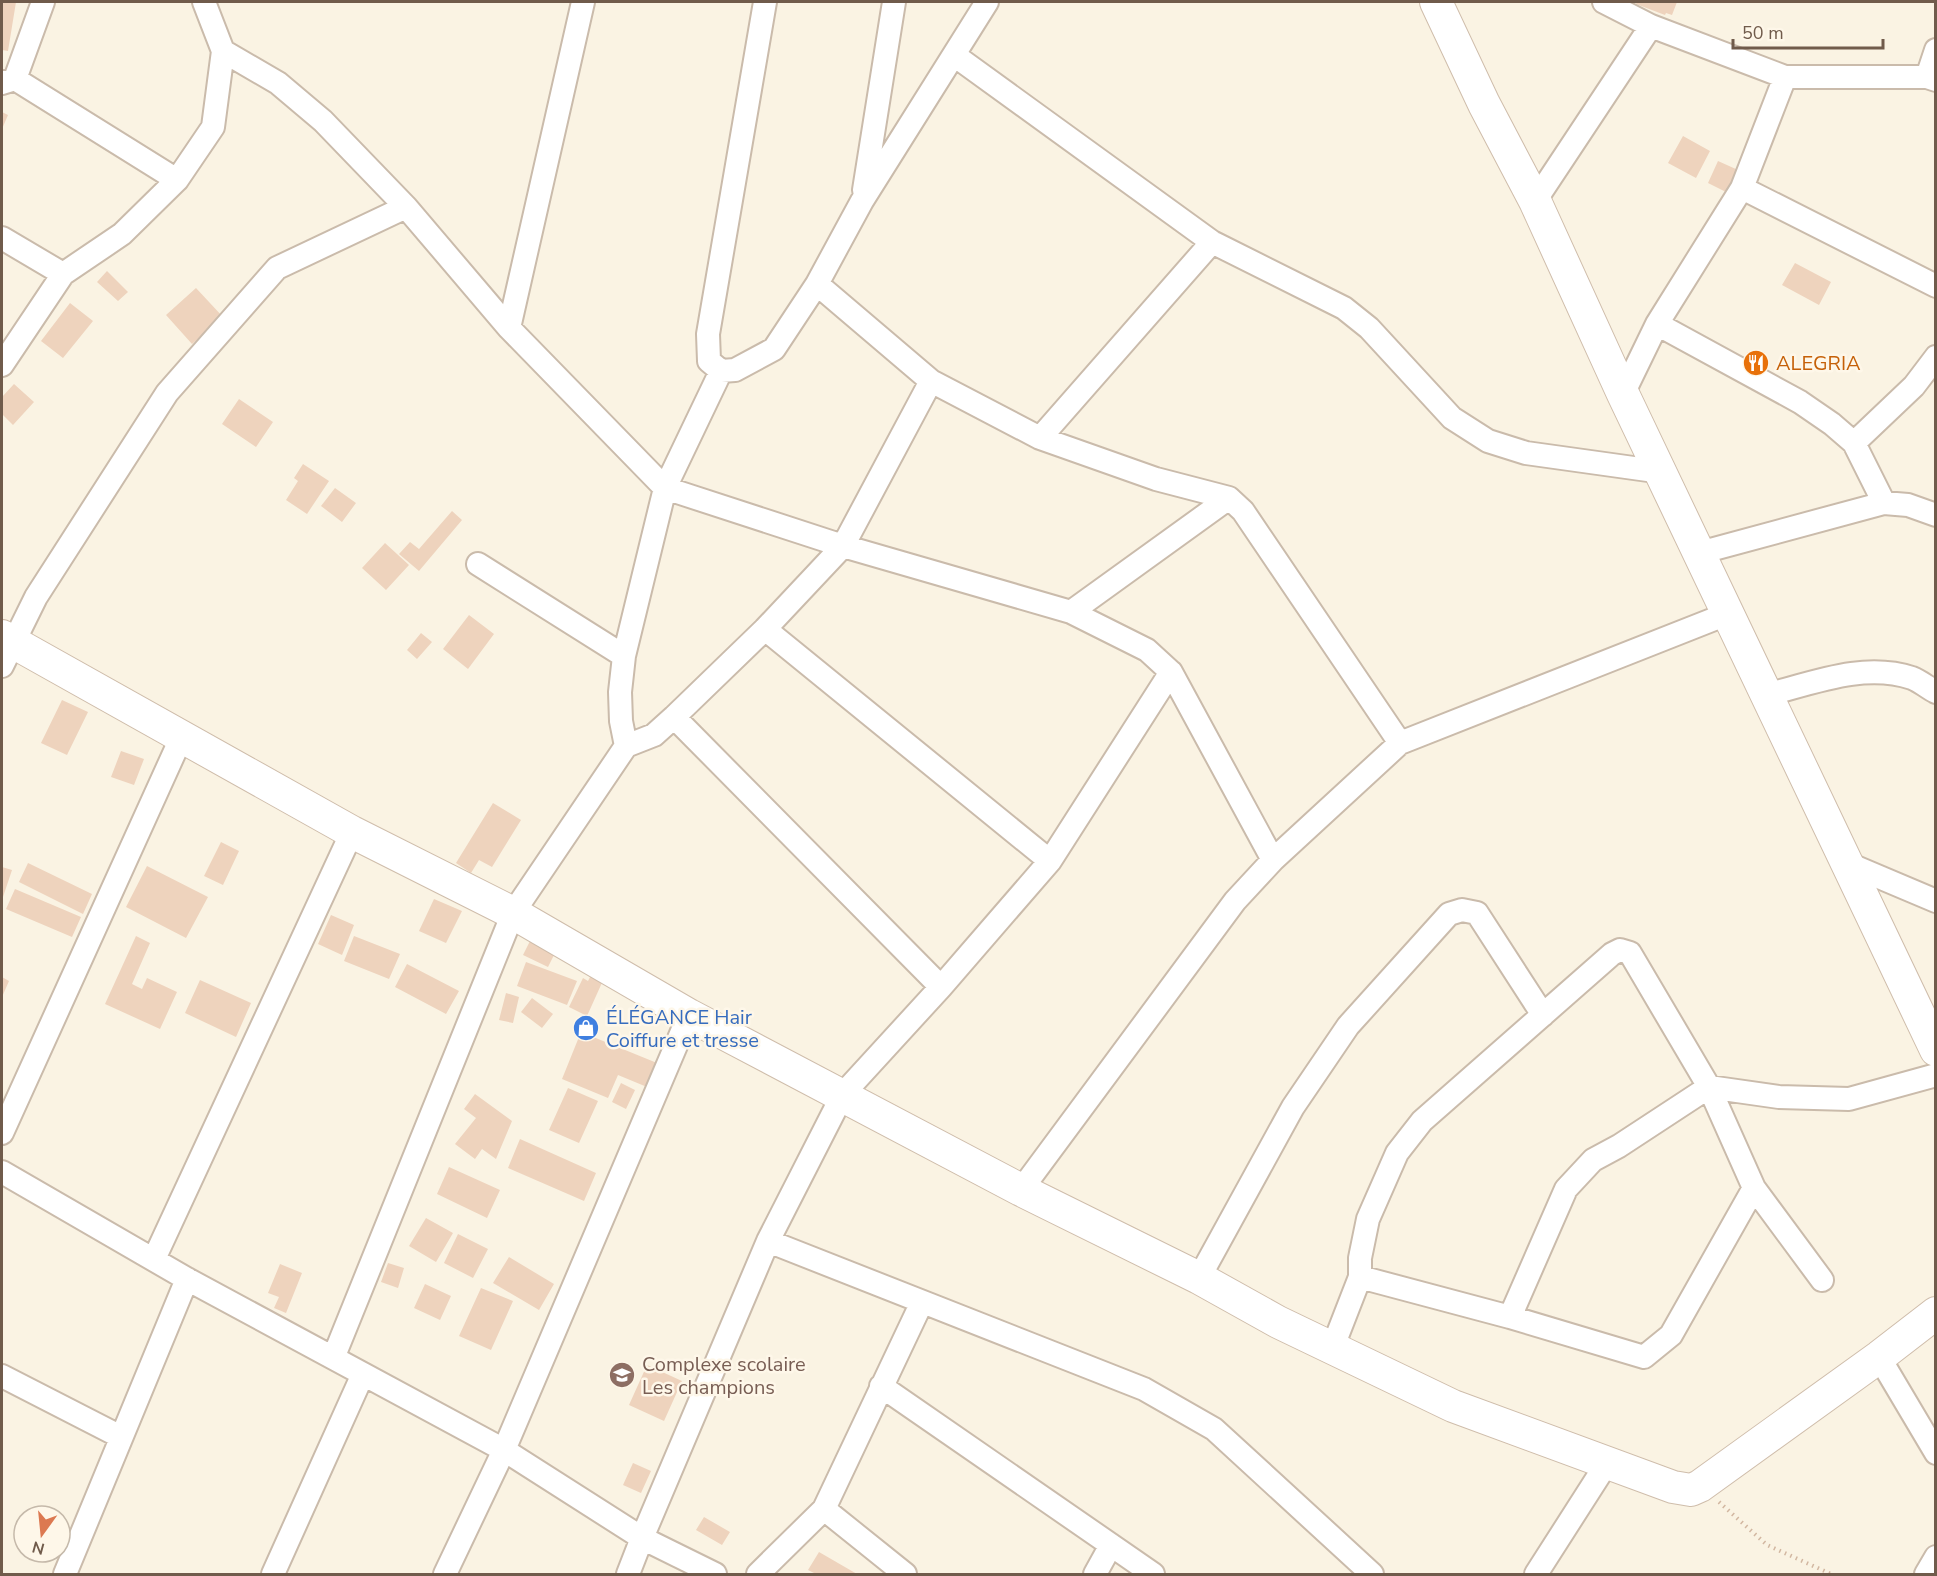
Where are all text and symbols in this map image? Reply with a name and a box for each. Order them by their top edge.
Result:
scale bar [1733,12,1883,50]
text: 50 m [1742,21,1784,45]
restaurant icon: ALEGRIA [1741,348,1771,378]
place label: ALEGRIA [1776,350,1861,377]
place label: ÉLÉGANCE Hair Coiffure et tresse [606,1004,759,1054]
shop icon: ÉLÉGANCE Hair Coiffure et tresse [571,1013,601,1043]
place label: Complexe scolaire Les champions [642,1351,806,1401]
school or university icon: Complexe scolaire Les champions [607,1360,637,1390]
north arrow [12,1504,72,1564]
text: N [30,1535,47,1560]

